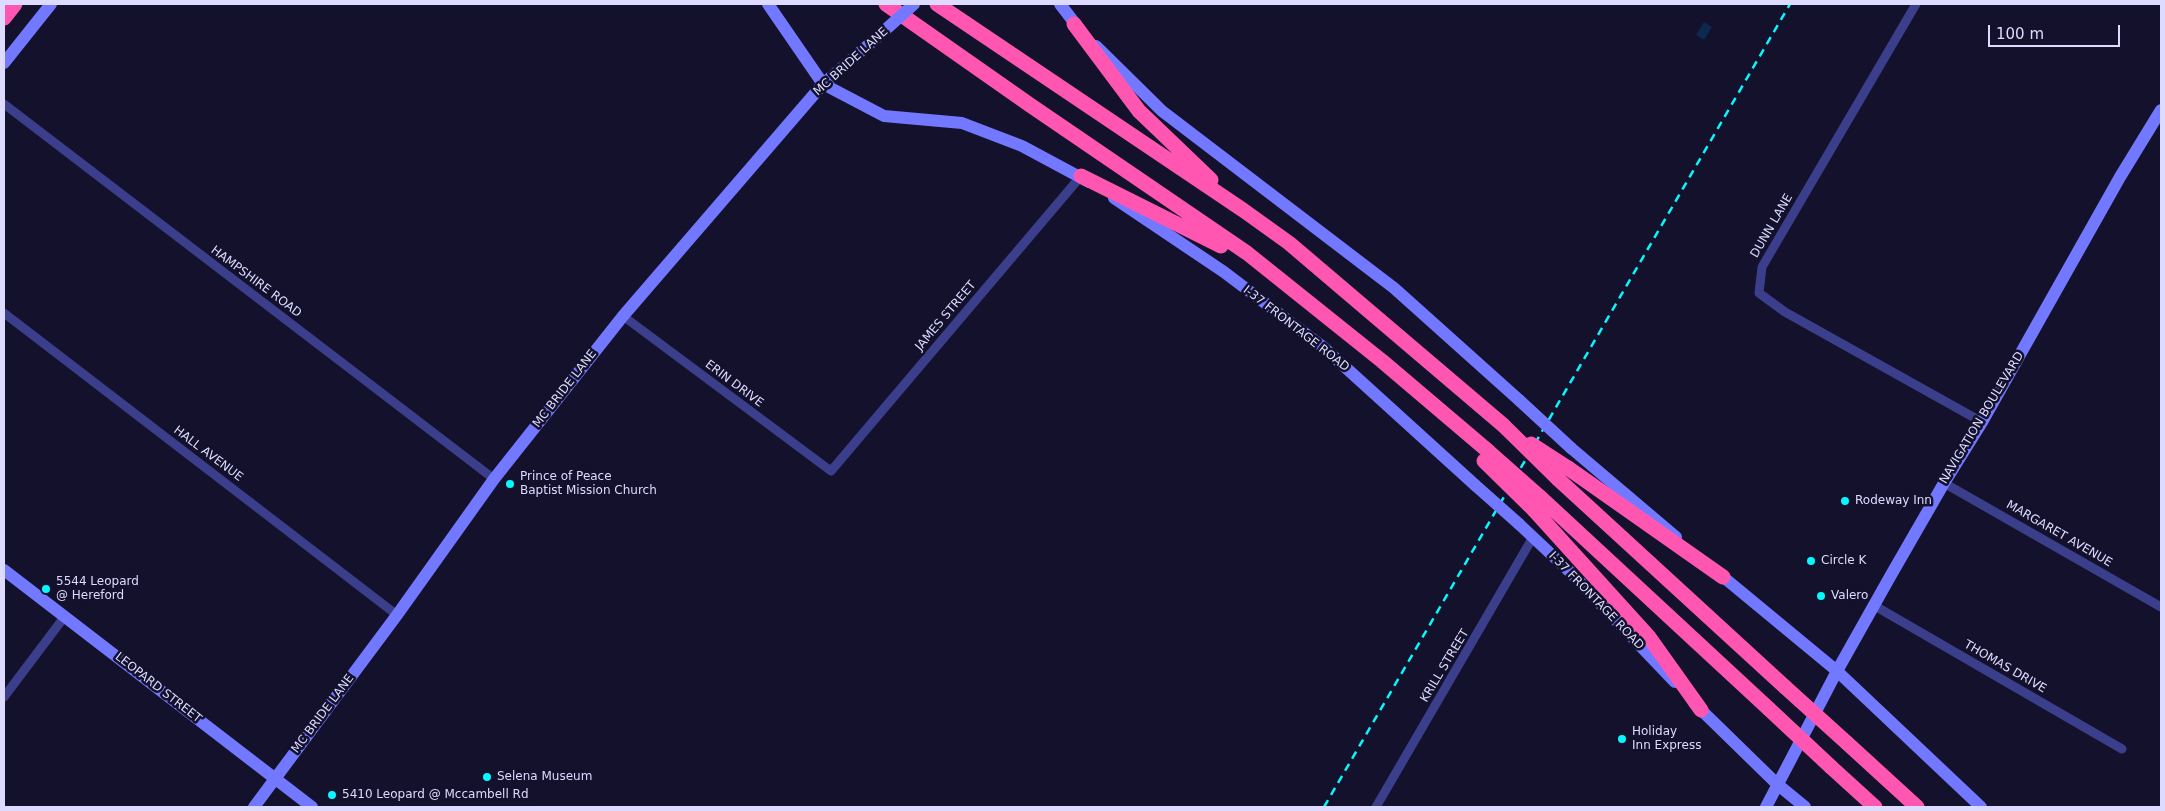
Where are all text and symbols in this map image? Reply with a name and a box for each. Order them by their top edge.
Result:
scale bar [1990,15,2122,47]
street label: MC BRIDE LANE [811,25,891,99]
text: 100 m [1996,25,2044,43]
street label: DUNN LANE [1748,191,1796,261]
street label: HAMPSHIRE ROAD [208,243,304,321]
street label: JAMES STREET [913,278,979,354]
street label: I-37 FRONTAGE ROAD [1240,283,1352,375]
street label: MC BRIDE LANE [530,347,600,431]
street label: NAVIGATION BOULEVARD [1937,349,2027,487]
street label: ERIN DRIVE [702,357,766,411]
street label: HALL AVENUE [171,423,245,485]
place label: Prince of Peace Baptist Mission Church [520,470,657,498]
marker: Prince of Peace Baptist Mission Church [504,478,516,490]
place label: Rodeway Inn [1855,494,1932,508]
marker: Rodeway Inn [1839,495,1851,507]
street label: MARGARET AVENUE [2003,498,2115,570]
street label: I-37 FRONTAGE ROAD [1545,549,1647,653]
place label: Circle K [1821,554,1866,568]
marker: Circle K [1805,555,1817,567]
place label: 5544 Leopard @ Hereford [56,575,139,603]
marker: 5544 Leopard @ Hereford [40,583,52,595]
place label: Valero [1831,589,1868,603]
marker: Valero [1815,590,1827,602]
street label: KRILL STREET [1418,627,1472,705]
street label: THOMAS DRIVE [1961,638,2049,696]
street label: LEOPARD STREET [112,650,204,726]
street label: MC BRIDE LANE [289,672,357,756]
place label: Holiday Inn Express [1632,725,1701,753]
marker: Holiday Inn Express [1616,733,1628,745]
place label: Selena Museum [497,770,592,784]
marker: Selena Museum [481,771,493,783]
place label: 5410 Leopard @ Mccambell Rd [342,788,529,802]
marker: 5410 Leopard @ Mccambell Rd [326,789,338,801]

